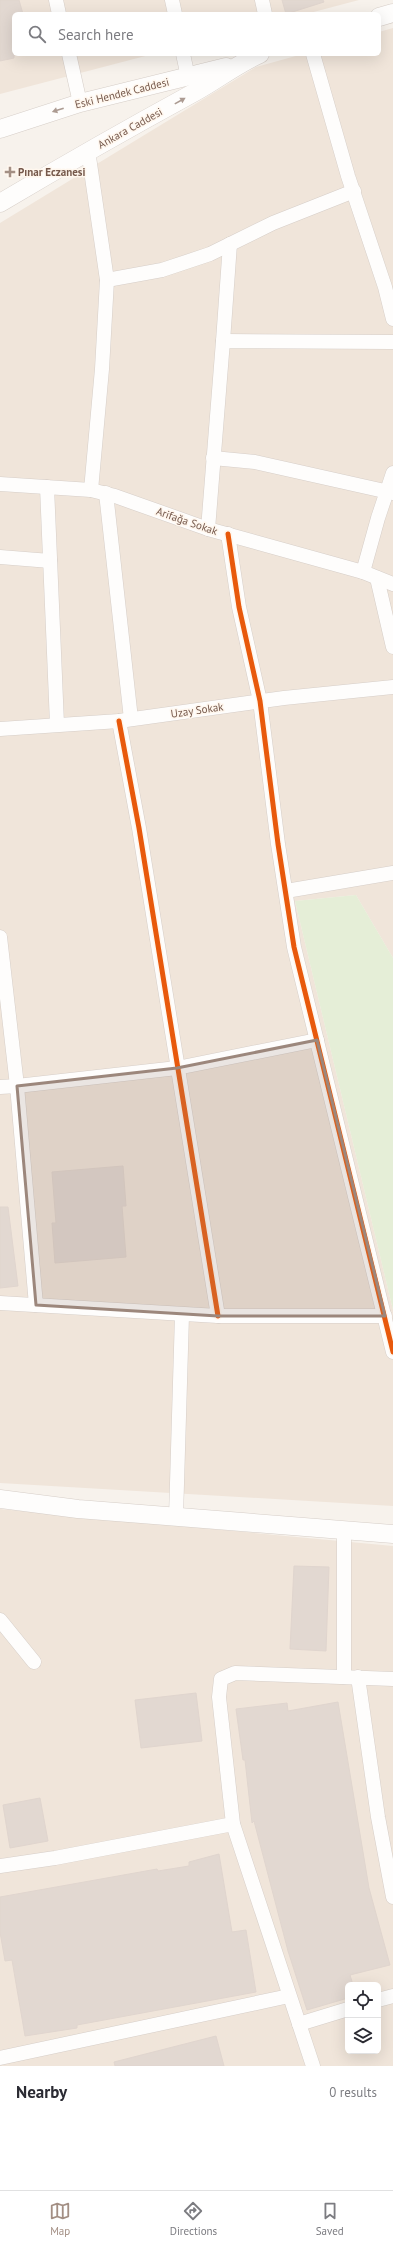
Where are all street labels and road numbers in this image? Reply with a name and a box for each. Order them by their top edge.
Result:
street label: Eski Hendek Caddesi [73,75,171,111]
street label: Ankara Caddesi [95,104,165,152]
street label: Arifağa Sokak [154,504,220,538]
street label: Uzay Sokak [170,699,225,721]

